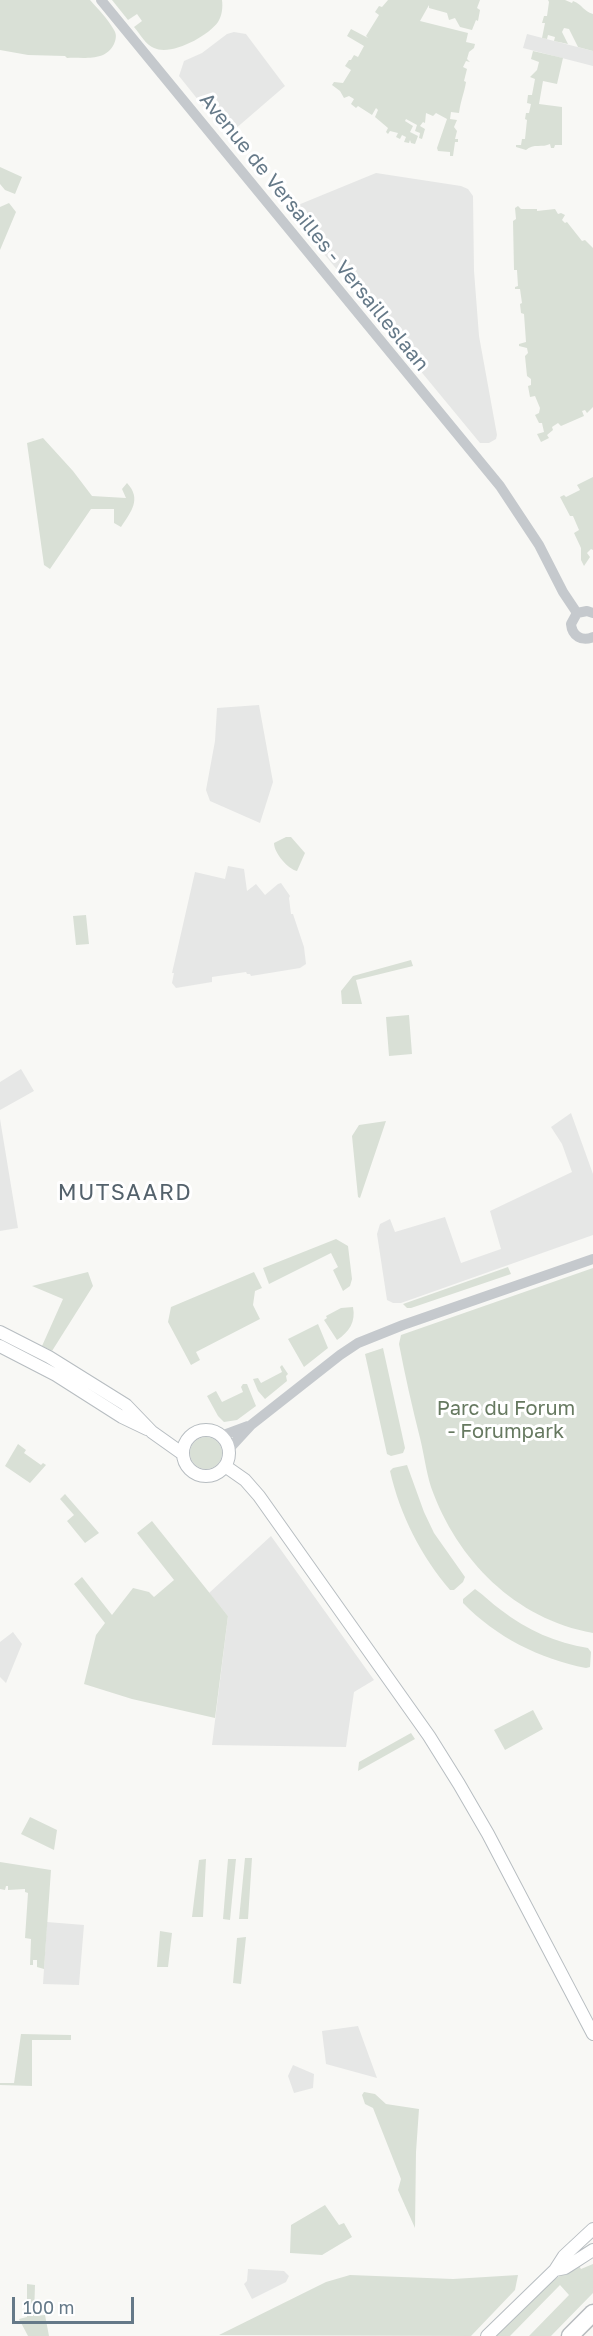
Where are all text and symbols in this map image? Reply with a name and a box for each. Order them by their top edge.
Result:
street label: Avenue de Versailles - Versailleslaan [194,88,434,376]
district label: MUTSAARD [58,1180,192,1206]
park label: Parc du Forum - Forumpark [437,1397,575,1444]
scale bar [15,2285,136,2323]
text: 100 m [23,2296,74,2318]

